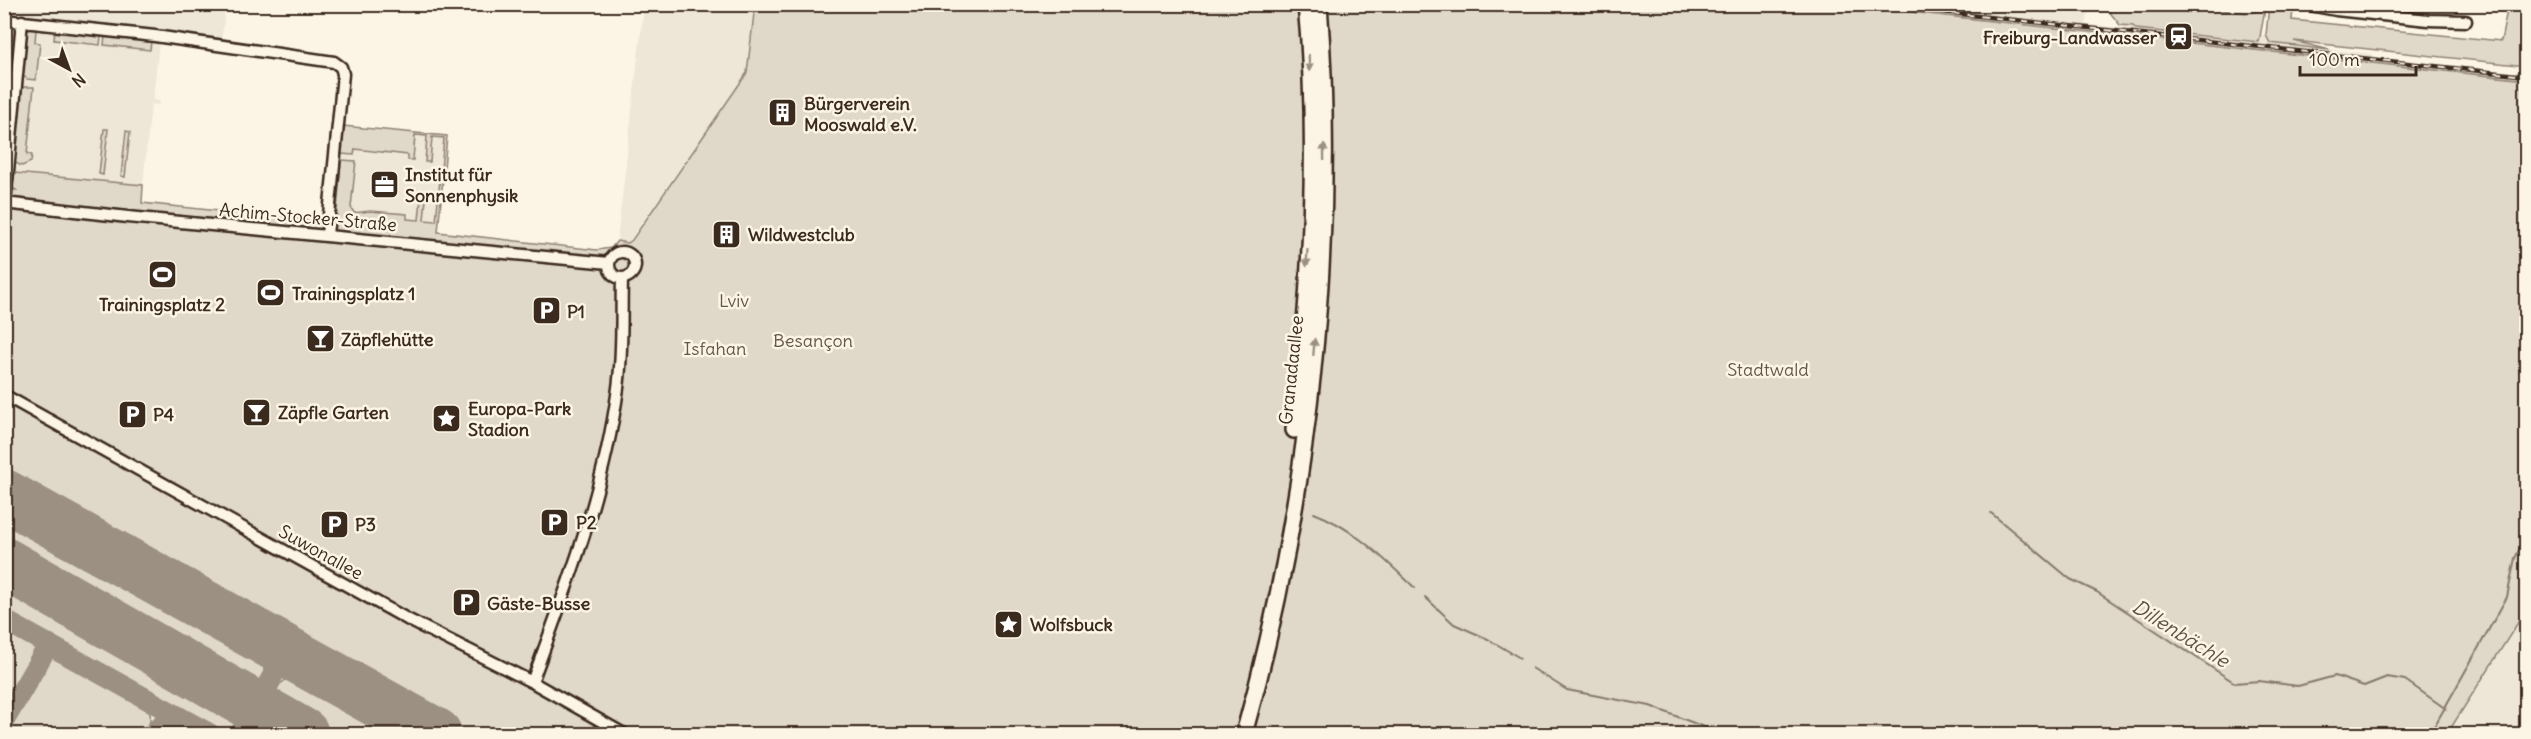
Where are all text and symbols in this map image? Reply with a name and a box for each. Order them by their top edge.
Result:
station icon: Freiburg-Landwasser [2162,21,2194,53]
place label: Freiburg-Landwasser [1983,26,2158,49]
north arrow [39,39,99,99]
scale bar [2300,39,2416,77]
text: 100 m [2309,48,2360,71]
one-way arrow [1304,53,1313,72]
text: N [68,69,90,91]
place label: Bürgerverein Mooswald e.V. [804,92,917,136]
building icon: Bürgerverein Mooswald e.V. [767,97,799,129]
one-way arrow [1319,143,1329,162]
place label: Institut für Sonnenphysik [405,163,518,207]
office icon: Institut für Sonnenphysik [368,168,400,200]
street label: Achim-Stocker-Straße [218,198,398,236]
building icon: Wildwestclub [711,218,743,250]
place label: Wildwestclub [748,223,855,246]
one-way arrow [1303,248,1312,267]
sports icon: Trainingsplatz 2 [146,259,178,291]
sports icon: Trainingsplatz 1 [255,277,287,309]
place label: Trainingsplatz 1 [292,282,415,305]
park label: Lviv [719,289,749,312]
place label: Trainingsplatz 2 [99,293,225,316]
parking icon: P1 [530,295,562,327]
place label: P1 [567,300,585,323]
street label: Granadaallee [1274,314,1308,426]
bar icon: Zäpflehütte [304,323,336,355]
place label: Zäpflehütte [341,328,434,351]
park label: Besançon [773,329,853,352]
park label: Isfahan [683,337,747,360]
one-way arrow [1309,337,1319,356]
park label: Stadtwald [1727,358,1809,381]
bar icon: Zäpfle Garten [241,396,273,428]
place label: Europa-Park Stadion [468,397,571,441]
parking icon: P4 [116,398,148,430]
place label: Zäpfle Garten [278,401,389,424]
place icon: Europa-Park Stadion [431,402,463,434]
place label: P4 [153,403,175,426]
parking icon: P2 [539,506,571,538]
parking icon: P3 [318,508,350,540]
place label: P2 [576,511,597,534]
place label: P3 [355,513,376,536]
street label: Suwonallee [275,519,367,585]
parking icon: Gäste-Busse [450,587,482,619]
place label: Gäste-Busse [487,592,590,615]
water label: Dillenbächle [2128,593,2235,673]
place icon: Wolfsbuck [993,608,1025,640]
place label: Wolfsbuck [1030,613,1113,636]

